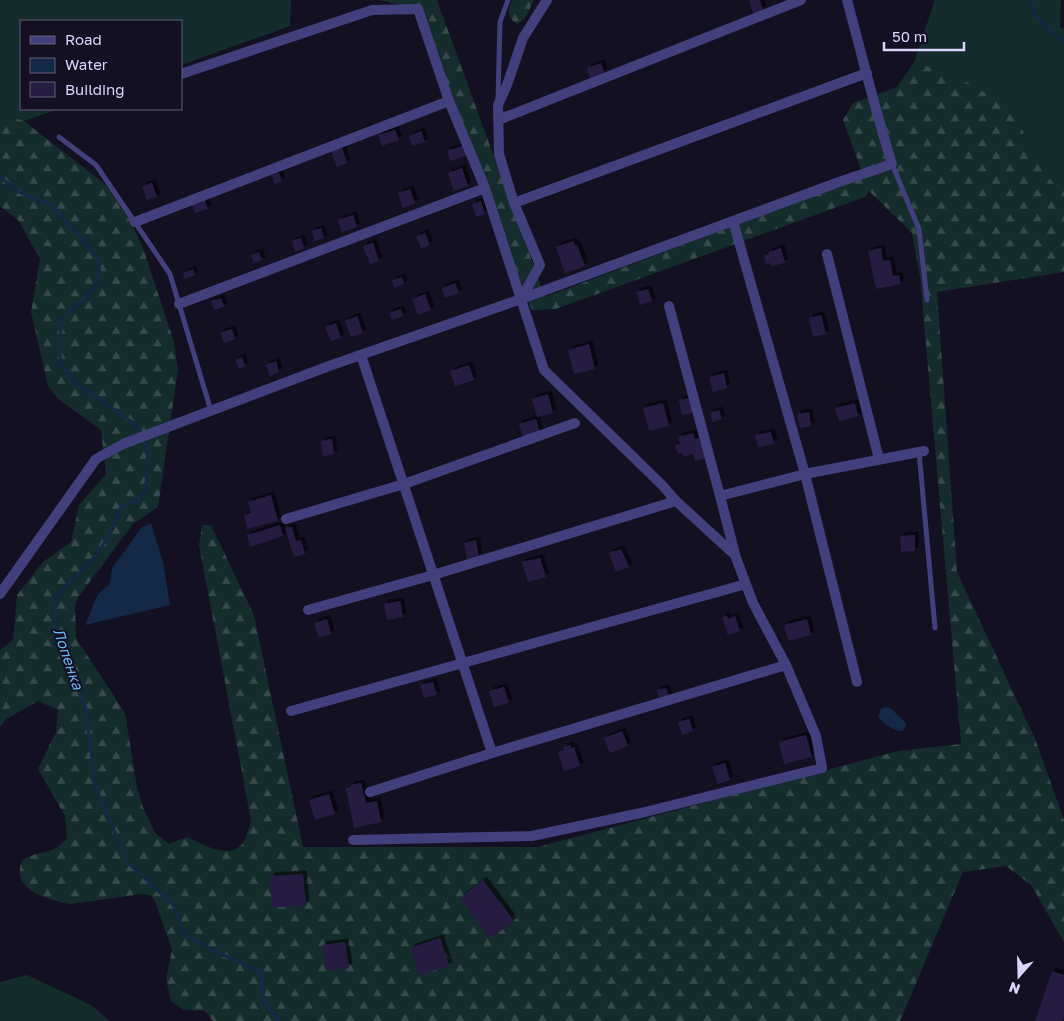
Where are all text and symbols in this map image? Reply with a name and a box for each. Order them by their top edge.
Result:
legend [20,20,182,110]
scale bar [884,20,964,52]
text: 50 m [892,27,927,45]
text: Road [65,30,102,48]
text: Water [65,55,108,73]
text: Building [65,80,125,98]
water label: Лопенка [50,626,88,692]
north arrow [994,951,1044,1001]
text: N [1006,979,1022,998]

